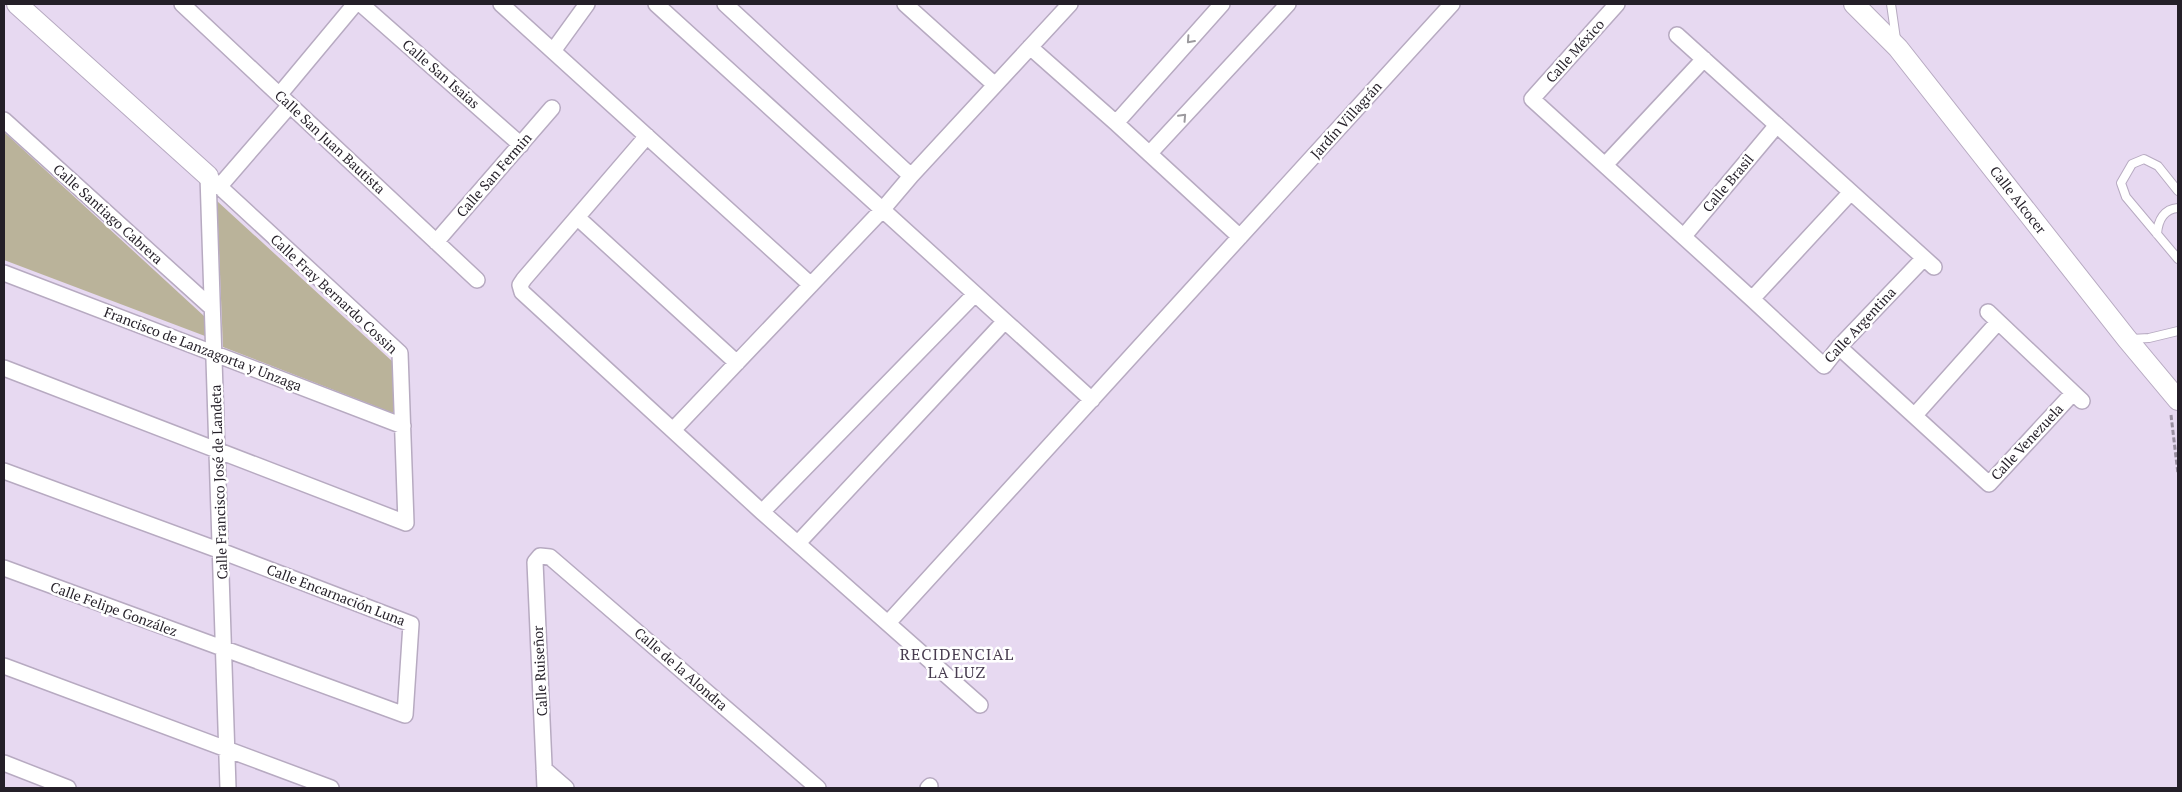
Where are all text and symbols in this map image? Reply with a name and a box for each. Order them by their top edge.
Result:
street label: Calle México [1541,15,1608,87]
street label: Calle San Isaias [399,35,484,112]
one-way arrow [1186,35,1195,44]
street label: Jardín Villagrán [1306,76,1386,162]
street label: Calle San Juan Bautista [271,85,390,198]
one-way arrow [1177,114,1186,123]
street label: Calle San Fermin [452,128,536,221]
street label: Calle Brasil [1698,150,1758,216]
street label: Calle Santiago Cabrera [49,159,167,268]
street label: Calle Alcocer [1986,162,2051,238]
street label: Calle Fray Bernardo Cossin [267,230,402,358]
street label: Calle Argentina [1820,283,1900,367]
street label: Francisco de Lanzagorta y Unzaga [102,302,305,395]
street label: Calle Francisco José de Landeta [206,384,231,580]
street label: Calle Venezuela [1986,399,2067,484]
street label: Calle Encarnación Luna [264,559,408,630]
street label: Calle Felipe González [48,577,181,640]
street label: Calle de la Alondra [631,623,732,714]
street label: Calle Ruiseñor [528,625,551,717]
district label: RECIDENCIAL LA LUZ [900,643,1014,683]

